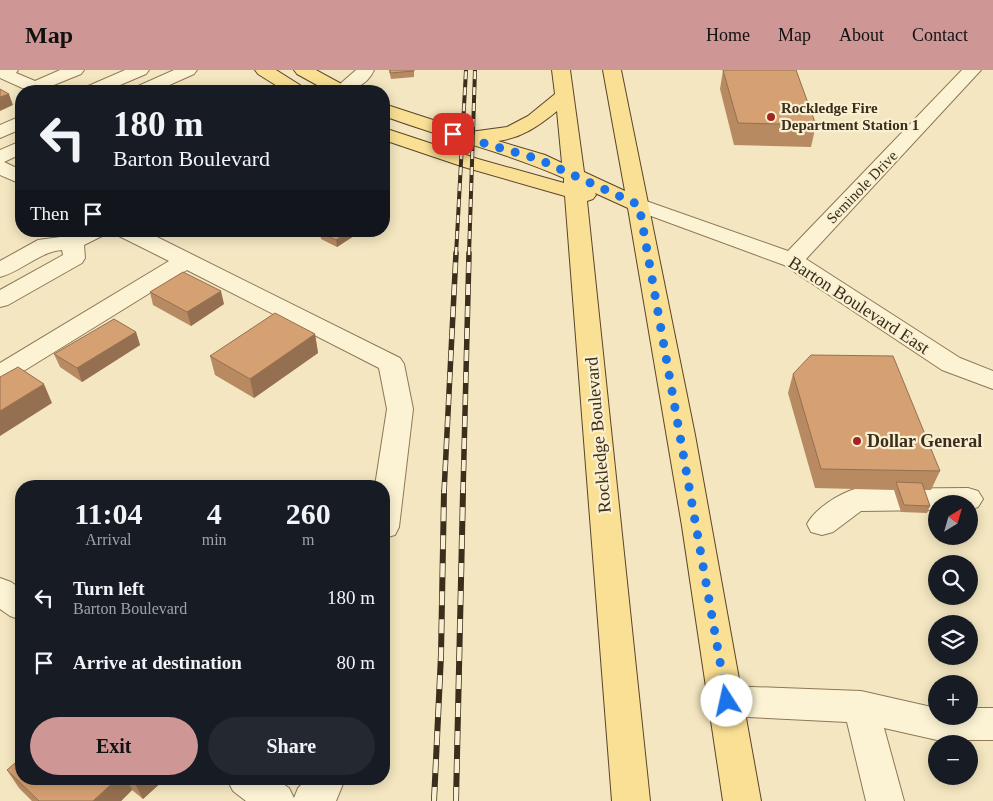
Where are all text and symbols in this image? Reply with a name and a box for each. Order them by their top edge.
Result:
text: Map [25,22,73,48]
text: Home [706,25,750,45]
text: Map [778,25,811,45]
text: About [839,25,884,45]
text: Contact [912,25,968,45]
place label: Rockledge Fire Department Station 1 [781,100,919,133]
icon: left [30,105,95,170]
text: 180 m [113,105,203,144]
marker: Rockledge Fire Department Station 1 [765,111,777,123]
pin [432,113,474,155]
icon: arrive [439,120,467,148]
text: Barton Boulevard [113,146,270,171]
street label: Seminole Drive [823,147,901,227]
icon: arrive [79,200,107,228]
text: Then [30,203,69,224]
street label: Barton Boulevard East [785,252,933,358]
street label: Rockledge Boulevard [581,356,615,514]
place label: Dollar General [867,431,982,451]
marker: Dollar General [851,435,863,447]
north arrow [928,495,978,545]
map controls [928,495,978,785]
text: 11:04 [74,497,143,530]
text: 4 [207,497,222,530]
text: 260 [286,497,331,530]
text: Arrival [85,531,131,548]
text: min [202,531,227,548]
text: m [302,531,315,548]
button: search [928,555,978,605]
text: Turn left [73,578,145,599]
icon: left [30,584,58,612]
text: 180 m [327,587,375,608]
text: Barton Boulevard [73,600,187,617]
button: layers [928,615,978,665]
icon: arrive [30,649,58,677]
text: Arrive at destination [73,652,242,673]
text: 80 m [336,652,375,673]
position arrow [700,674,752,726]
button: + [928,675,978,725]
button: Exit [30,717,198,775]
button: Share [208,717,375,775]
button: − [928,735,978,785]

